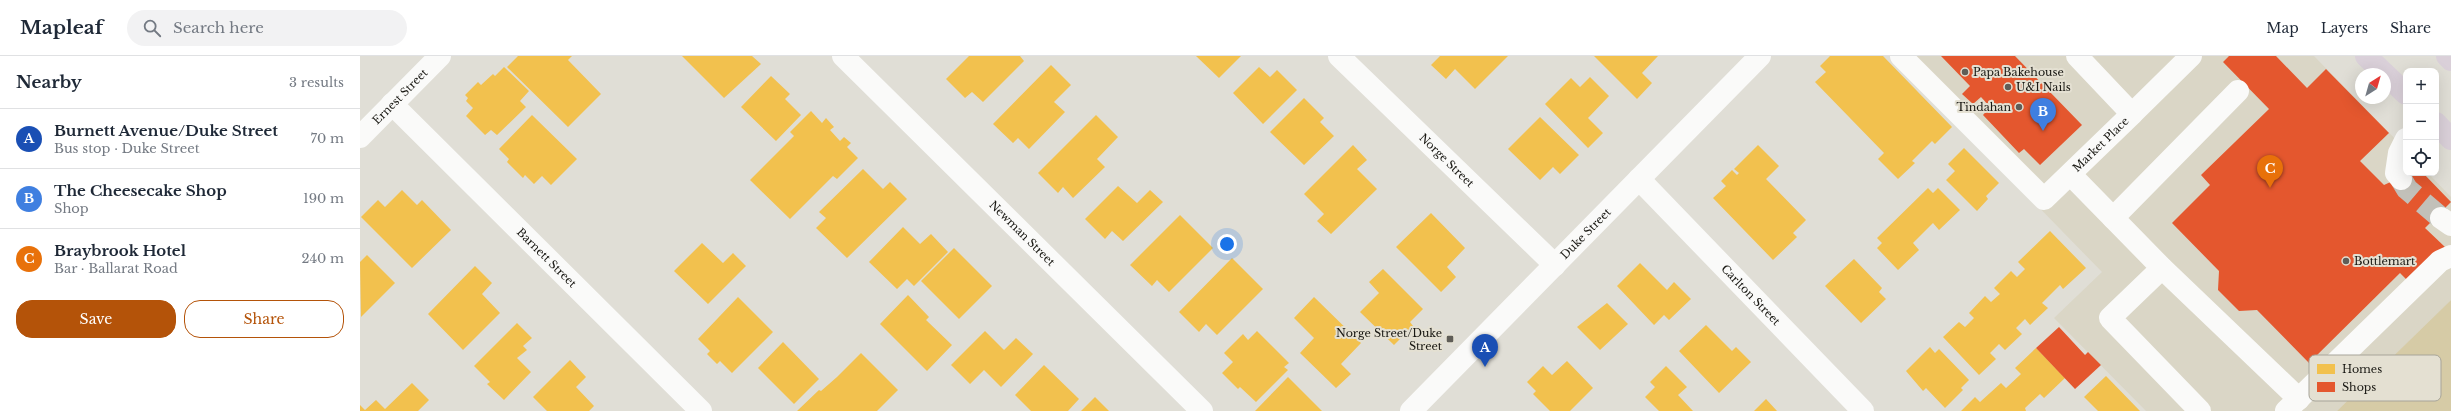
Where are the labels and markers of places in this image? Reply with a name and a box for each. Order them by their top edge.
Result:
place label: Papa Bakehouse [1973,65,2064,79]
marker: Papa Bakehouse [1960,67,1970,77]
place label: U&I Nails [2016,80,2071,94]
marker: U&I Nails [2003,82,2013,92]
pin: B [2030,98,2056,131]
place label: Tindahan [1956,100,2011,114]
marker: Tindahan [2014,102,2024,112]
pin: C [2257,155,2283,188]
place label: Bottlemart [2354,254,2416,268]
marker: Bottlemart [2341,256,2351,266]
place label: Norge Street/Duke Street [1336,326,1443,353]
marker: Norge Street/Duke Street [1445,334,1455,344]
pin: A [1472,334,1498,367]

